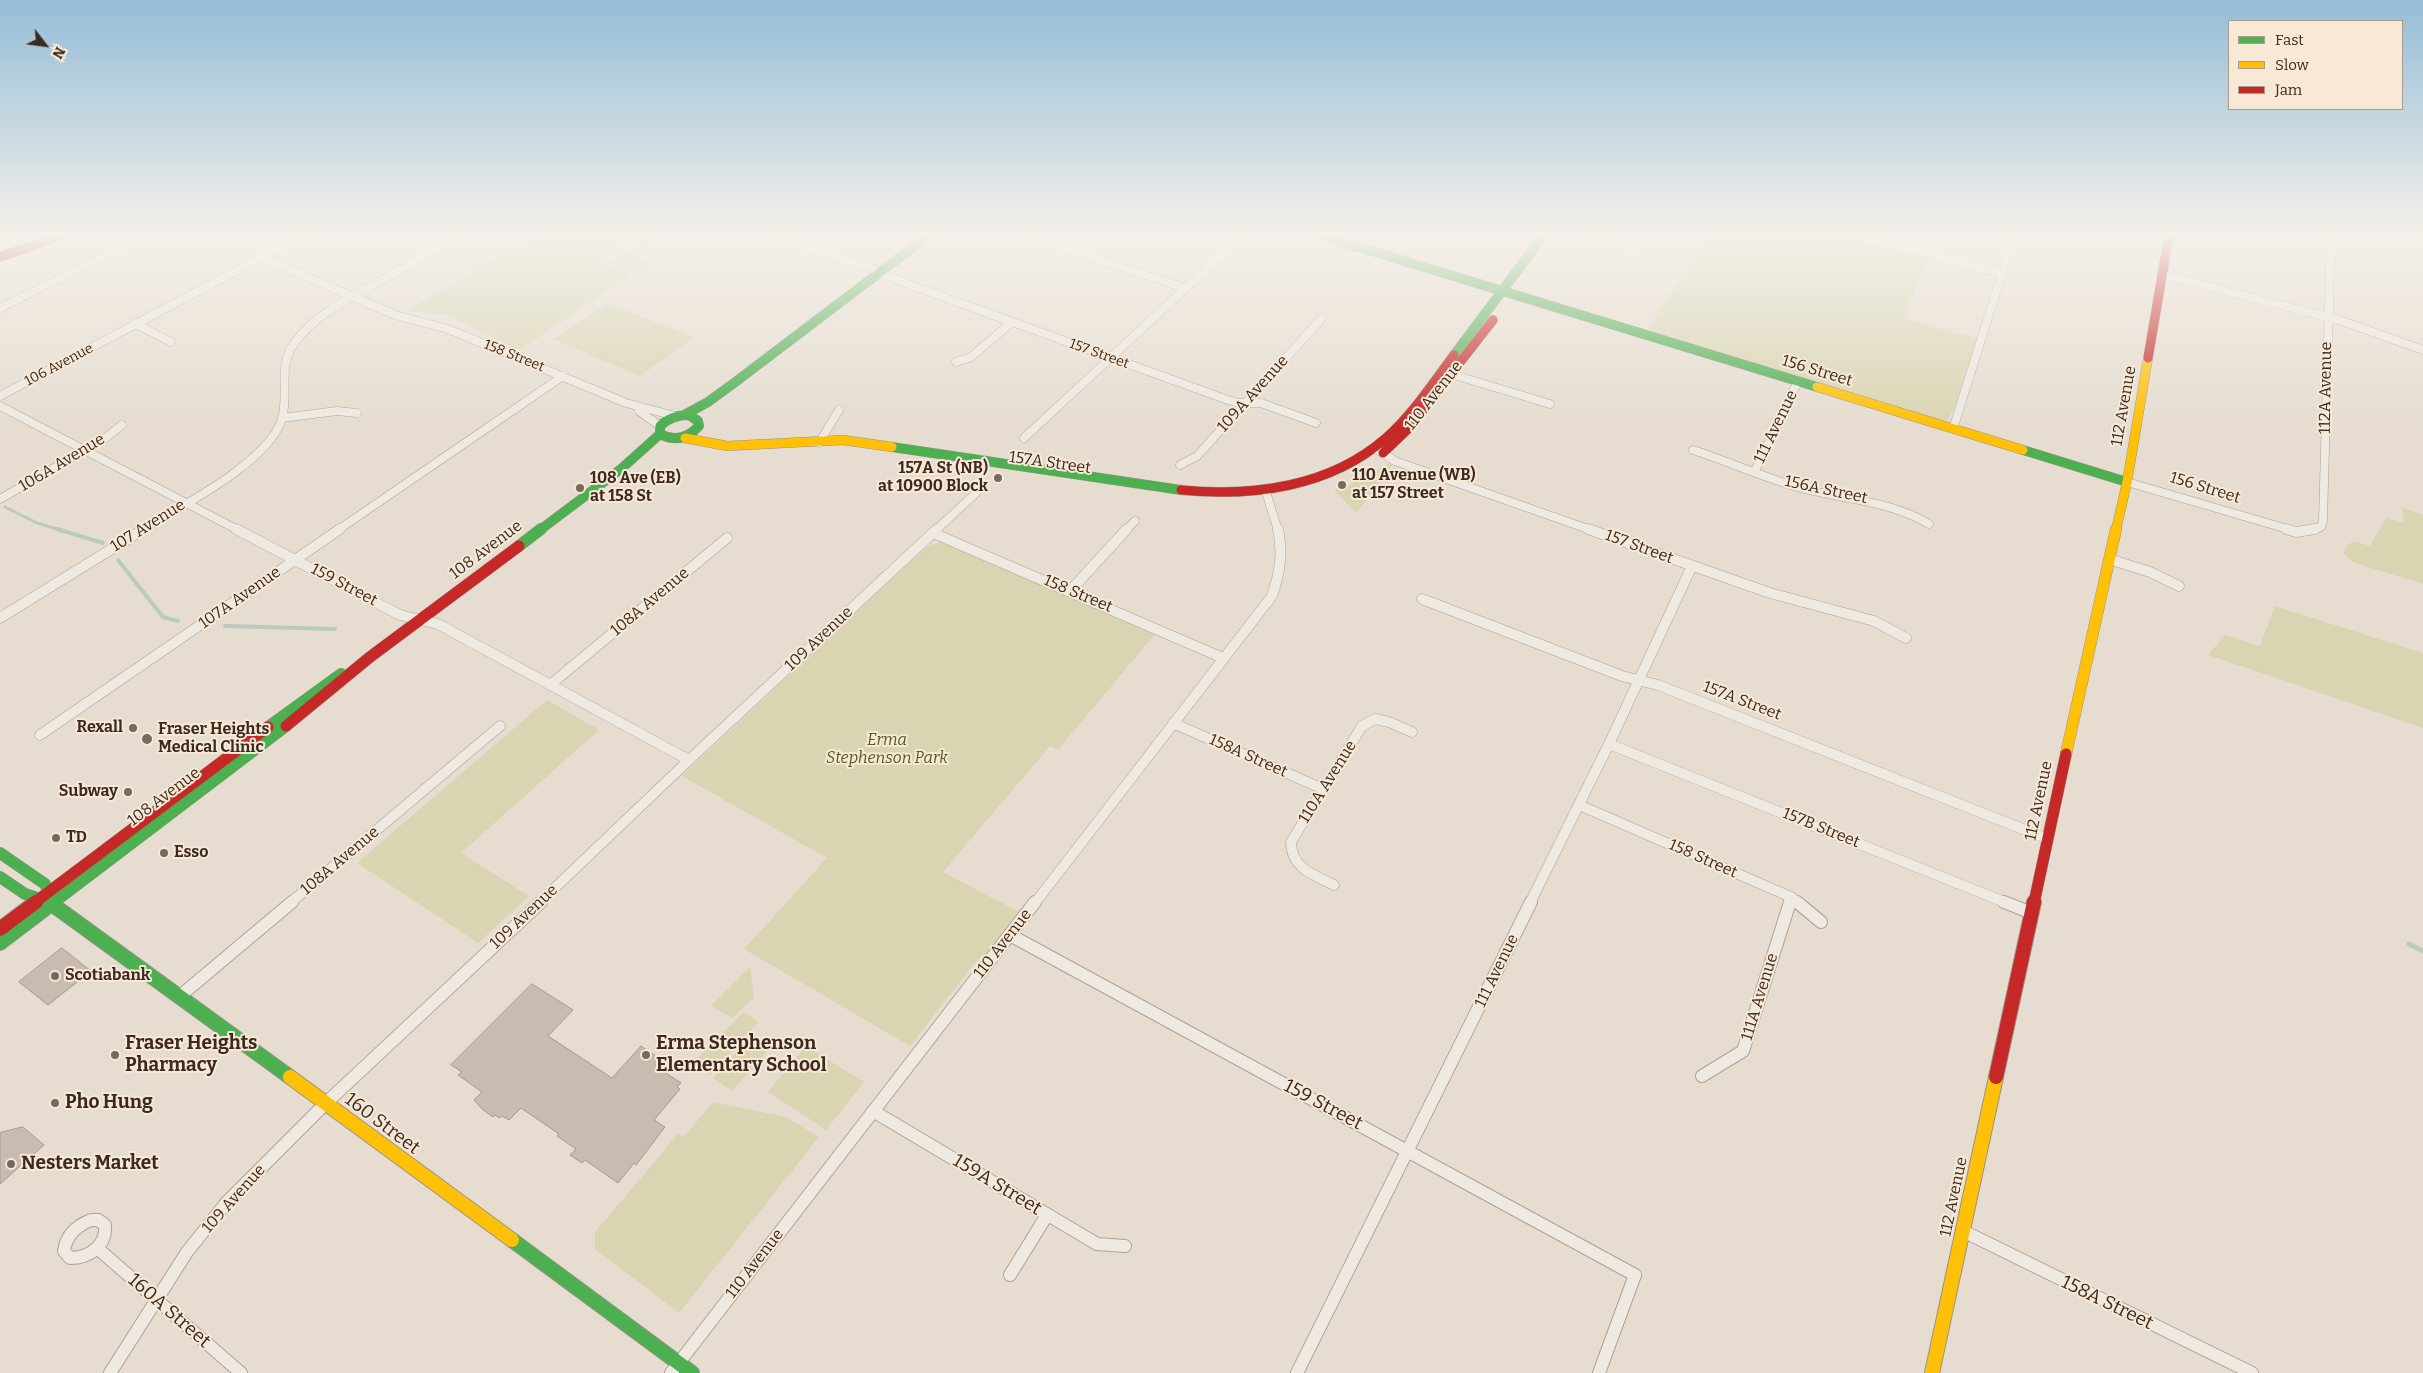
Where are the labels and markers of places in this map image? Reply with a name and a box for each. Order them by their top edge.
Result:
place label: 157A St (NB) at 10900 Block [878,459,988,497]
place label: 110 Avenue (WB) at 157 Street [1352,466,1476,504]
place label: 108 Ave (EB) at 158 St [590,469,681,507]
marker: 157A St (NB) at 10900 Block [992,472,1004,484]
marker: 110 Avenue (WB) at 157 Street [1336,479,1348,491]
marker: 108 Ave (EB) at 158 St [574,482,586,494]
place label: Rexall [77,718,123,738]
place label: Fraser Heights Medical Clinic [158,720,270,758]
marker: Rexall [127,722,139,734]
marker: Fraser Heights Medical Clinic [140,732,154,746]
place label: Subway [59,782,118,802]
marker: Subway [122,786,134,798]
place label: TD [66,828,87,848]
marker: TD [50,832,62,844]
place label: Esso [174,843,208,863]
marker: Esso [158,847,170,859]
place label: Scotiabank [65,966,150,986]
marker: Scotiabank [49,970,61,982]
place label: Fraser Heights Pharmacy [125,1033,257,1077]
place label: Erma Stephenson Elementary School [656,1033,827,1077]
marker: Fraser Heights Pharmacy [109,1049,121,1061]
marker: Erma Stephenson Elementary School [640,1049,652,1061]
place label: Pho Hung [65,1092,153,1114]
marker: Pho Hung [49,1097,61,1109]
place label: Nesters Market [21,1153,159,1175]
marker: Nesters Market [5,1158,17,1170]

